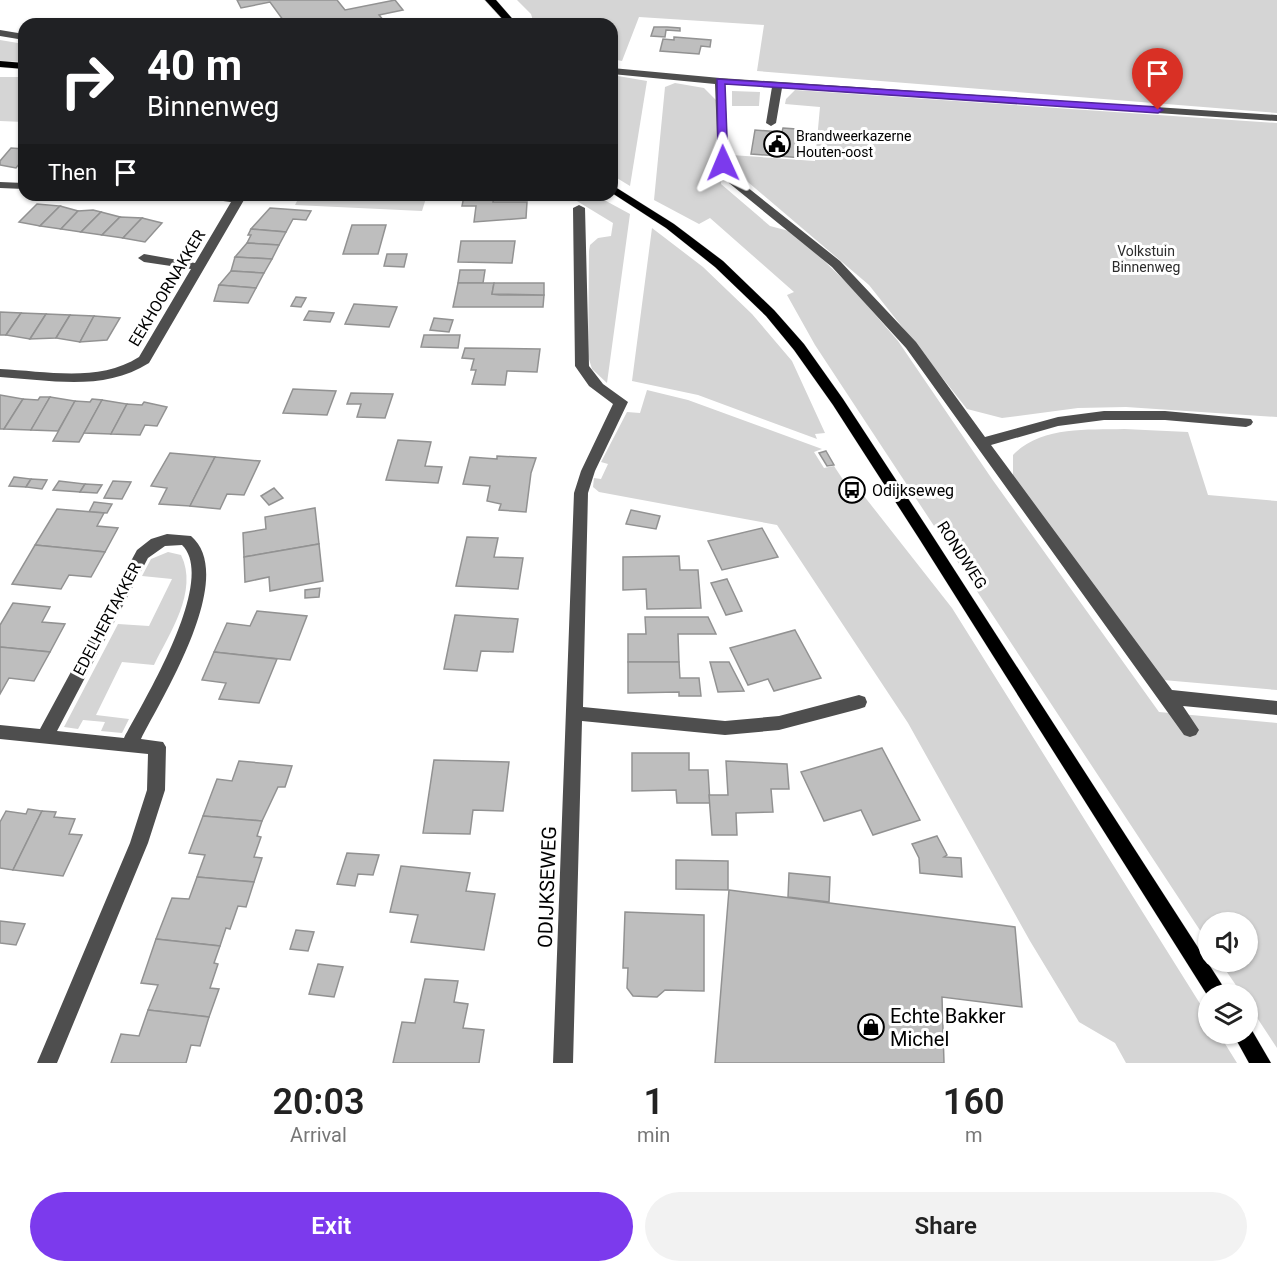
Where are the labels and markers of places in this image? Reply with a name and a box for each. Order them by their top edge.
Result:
pin [1132,48,1183,110]
place label: Brandweerkazerne Houten-oost [796,128,911,160]
public building icon: Brandweerkazerne Houten-oost [762,129,792,159]
bus stop icon: Odijkseweg [837,475,867,505]
place label: Odijkseweg [872,481,954,500]
place label: Echte Bakker Michel [890,1004,1006,1051]
shop icon: Echte Bakker Michel [856,1012,886,1042]

